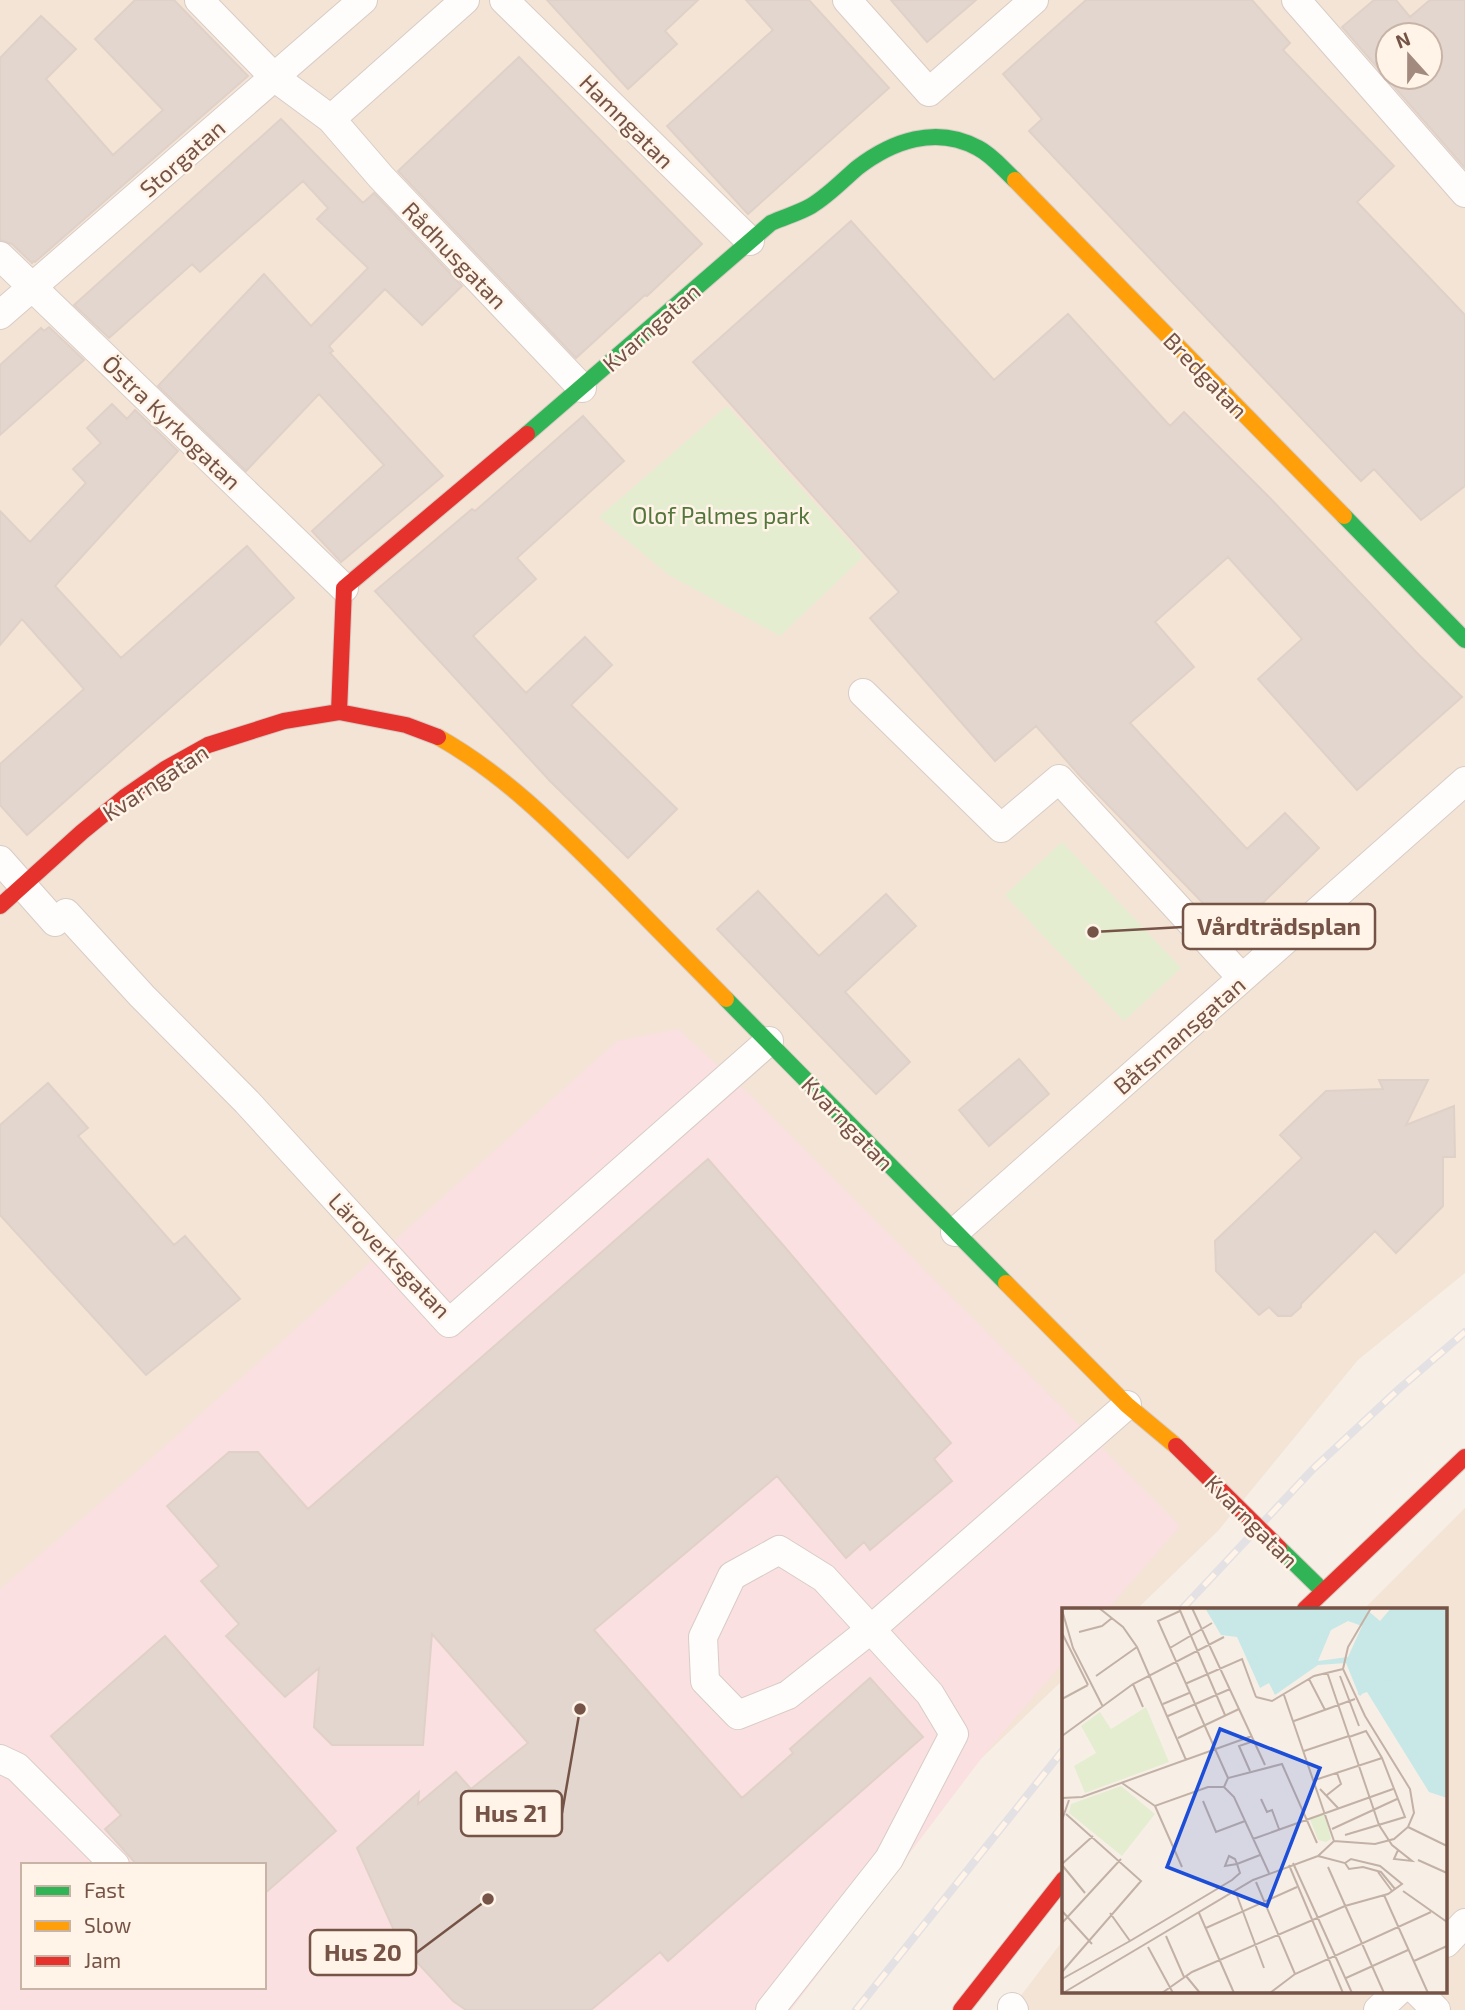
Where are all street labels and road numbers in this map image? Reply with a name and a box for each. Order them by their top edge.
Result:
street label: Hamngatan [574,68,680,174]
street label: Storgatan [134,113,230,203]
street label: Rådhusgatan [397,196,513,314]
street label: Kvarngatan [596,277,706,377]
street label: Bredgatan [1158,326,1254,424]
street label: Östra Kyrkogatan [97,349,247,495]
street label: Kvarngatan [97,737,213,827]
street label: Båtsmansgatan [1107,970,1251,1100]
street label: Kvarngatan [796,1070,900,1176]
street label: Läroverksgatan [323,1186,457,1324]
street label: Kvarngatan [1200,1469,1304,1573]

